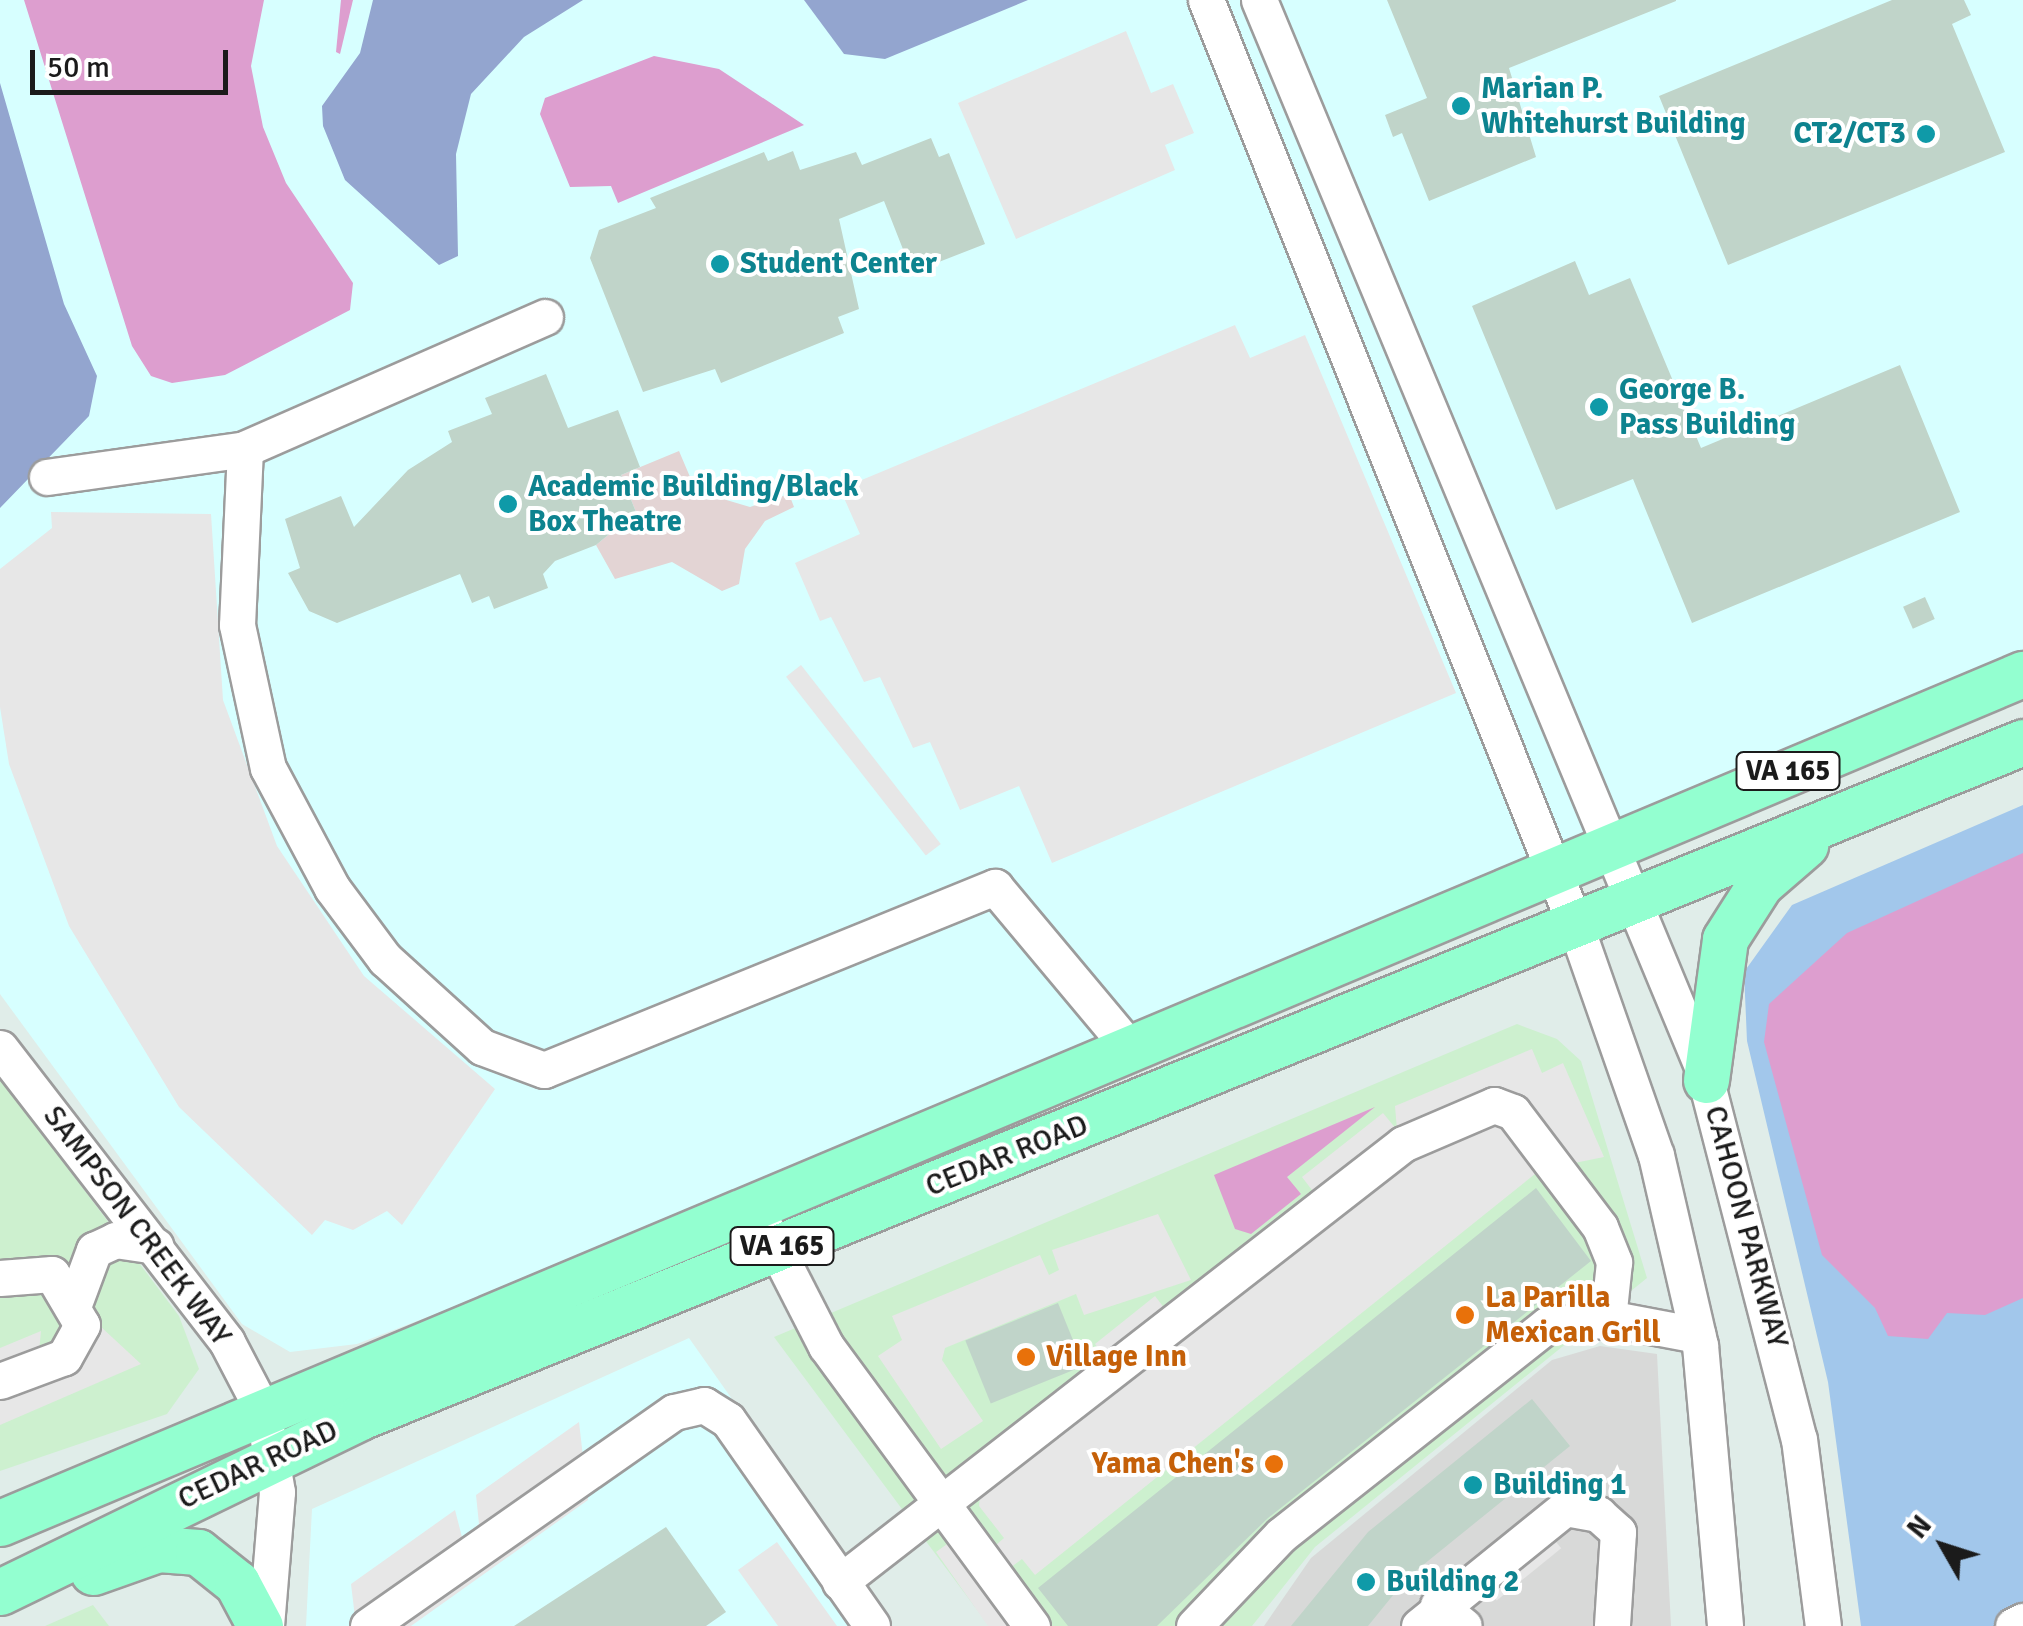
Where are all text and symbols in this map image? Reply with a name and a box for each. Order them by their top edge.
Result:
scale bar [35,30,232,92]
text: 50 m [47,49,110,86]
place label: Marian P. Whitehurst Building [1481,71,1745,142]
marker: Marian P. Whitehurst Building [1450,95,1472,117]
place label: CT2/CT3 [1794,116,1906,152]
marker: CT2/CT3 [1915,123,1937,145]
place label: Student Center [740,246,937,282]
marker: Student Center [709,253,731,275]
place label: George B. Pass Building [1619,372,1795,442]
marker: George B. Pass Building [1588,396,1610,418]
place label: Academic Building/Black Box Theatre [528,469,859,540]
marker: Academic Building/Black Box Theatre [497,493,519,515]
road number: VA 165 [1736,748,1840,794]
street label: SAMPSON CREEK WAY [35,1099,239,1353]
street label: CAHOON PARKWAY [1696,1102,1796,1352]
street label: CEDAR ROAD [921,1107,1093,1205]
road number: VA 165 [730,1223,834,1269]
place label: La Parilla Mexican Grill [1485,1280,1661,1350]
marker: La Parilla Mexican Grill [1454,1304,1476,1326]
place label: Village Inn [1046,1339,1187,1375]
marker: Village Inn [1015,1346,1037,1368]
street label: CEDAR ROAD [173,1412,343,1518]
place label: Yama Chen's [1091,1446,1254,1482]
marker: Yama Chen's [1263,1453,1285,1475]
place label: Building 1 [1493,1467,1626,1503]
marker: Building 1 [1462,1474,1484,1496]
north arrow [1893,1496,1993,1596]
text: N [1900,1509,1939,1545]
place label: Building 2 [1386,1564,1519,1600]
marker: Building 2 [1355,1571,1377,1593]

